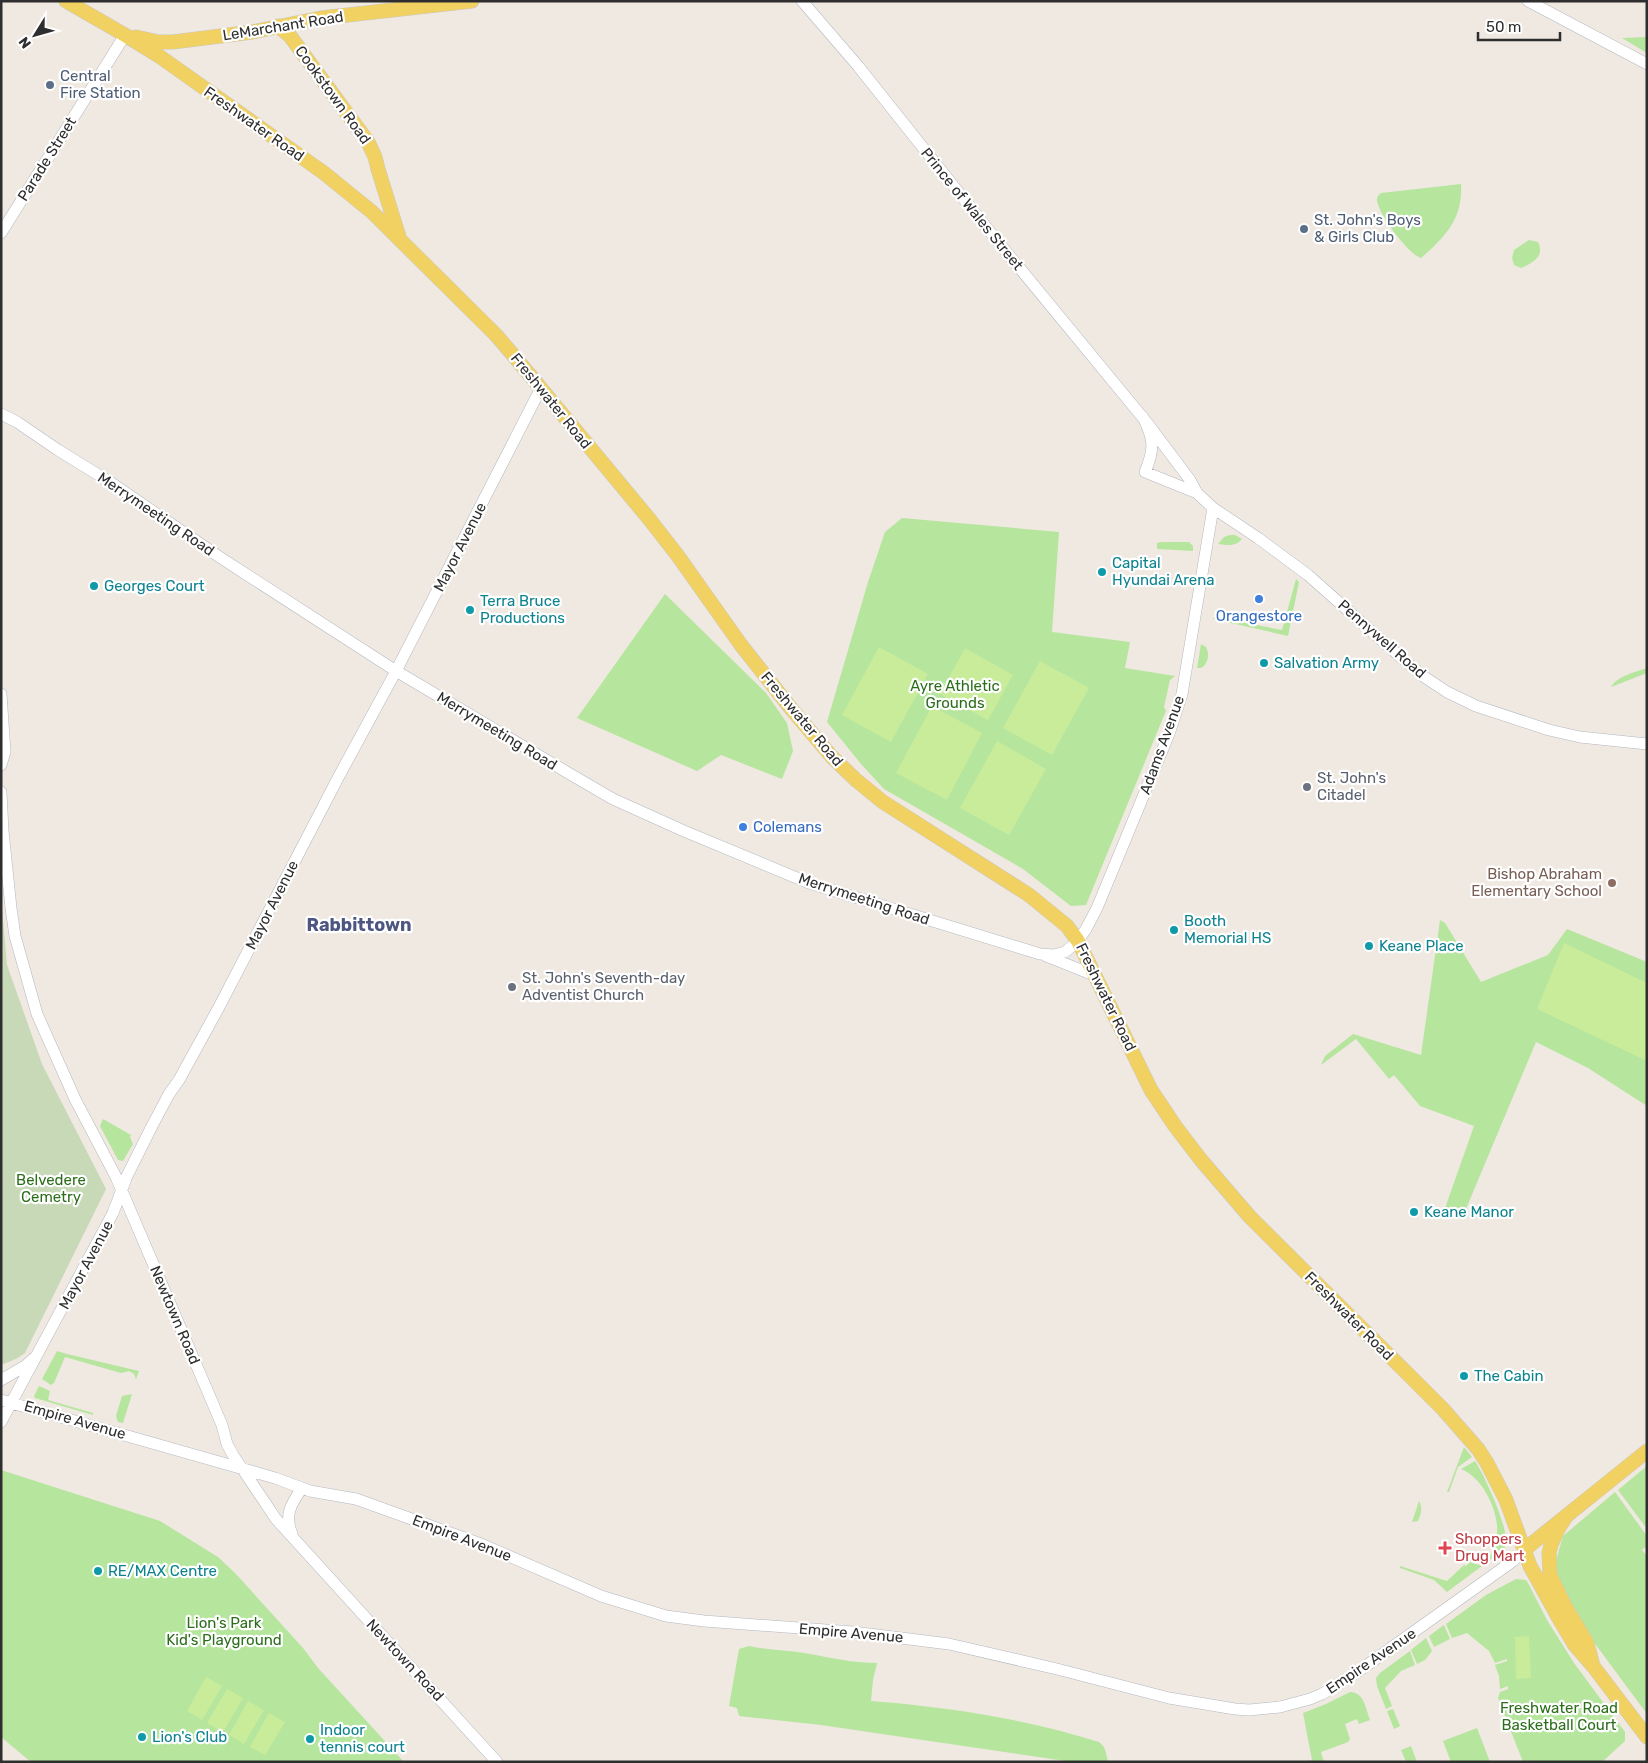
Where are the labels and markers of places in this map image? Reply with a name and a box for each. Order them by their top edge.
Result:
place label: Central Fire Station [60,67,141,102]
marker: Central Fire Station [44,79,56,91]
place label: St. John's Boys & Girls Club [1314,211,1421,246]
marker: St. John's Boys & Girls Club [1298,223,1310,235]
place label: Capital Hyundai Arena [1112,554,1215,589]
marker: Capital Hyundai Arena [1096,566,1108,578]
place label: Georges Court [104,577,205,595]
marker: Georges Court [88,580,100,592]
place label: Terra Bruce Productions [480,592,565,627]
marker: Orangestore [1253,593,1265,605]
marker: Terra Bruce Productions [464,604,476,616]
place label: Orangestore [1216,607,1302,625]
place label: Salvation Army [1274,654,1379,672]
marker: Salvation Army [1258,657,1270,669]
place label: St. John's Citadel [1317,769,1387,804]
marker: St. John's Citadel [1301,781,1313,793]
place label: Colemans [753,818,822,836]
marker: Colemans [737,821,749,833]
place label: Bishop Abraham Elementary School [1471,865,1602,900]
marker: Bishop Abraham Elementary School [1606,877,1618,889]
place label: Booth Memorial HS [1184,912,1271,947]
marker: Booth Memorial HS [1168,924,1180,936]
place label: Keane Place [1379,937,1464,955]
marker: Keane Place [1363,940,1375,952]
place label: St. John's Seventh-day Adventist Church [522,969,685,1004]
marker: St. John's Seventh-day Adventist Church [506,981,518,993]
place label: Keane Manor [1424,1203,1514,1221]
marker: Keane Manor [1408,1206,1420,1218]
place label: The Cabin [1474,1367,1544,1385]
marker: The Cabin [1458,1370,1470,1382]
place label: Shoppers Drug Mart [1455,1530,1525,1565]
marker: Shoppers Drug Mart [1439,1542,1451,1554]
place label: RE/MAX Centre [108,1562,217,1580]
marker: RE/MAX Centre [92,1565,104,1577]
place label: Indoor tennis court [320,1721,405,1756]
place label: Lion's Club [152,1728,227,1746]
marker: Lion's Club [136,1731,148,1743]
marker: Indoor tennis court [304,1733,316,1745]

